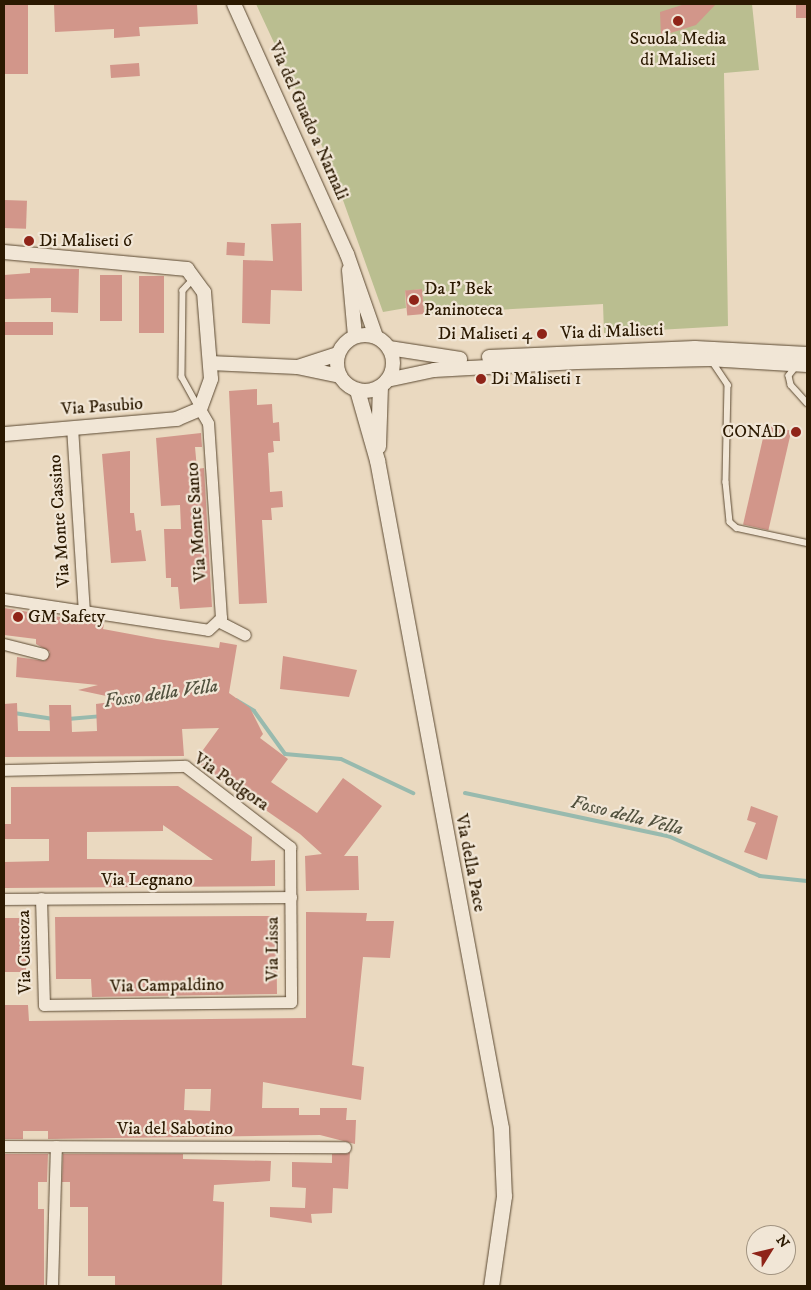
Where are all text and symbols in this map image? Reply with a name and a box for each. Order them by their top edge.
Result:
marker: Scuola Media di Maliseti [672,15,684,27]
place label: Scuola Media di Maliseti [630,29,726,72]
street label: Via del Guado a Narnali [263,39,353,203]
place label: Di Maliseti 6 [39,230,132,252]
marker: Di Maliseti 6 [23,235,35,247]
place label: Da I' Bek Paninoteca [424,279,503,322]
marker: Da I' Bek Paninoteca [408,294,420,306]
street label: Via di Maliseti [560,319,664,345]
place label: Di Maliseti 4 [438,323,532,345]
marker: Di Maliseti 4 [536,328,548,340]
place label: Di Maliseti 1 [491,368,581,390]
marker: Di Maliseti 1 [475,373,487,385]
street label: Via Pasubio [60,393,144,421]
place label: CONAD [722,421,786,443]
marker: CONAD [790,426,802,438]
street label: Via Monte Cassino [45,454,75,588]
street label: Via Monte Santo [182,462,212,582]
place label: GM Safety [28,606,105,628]
marker: GM Safety [12,611,24,623]
water label: Fosso della Vella [102,675,220,713]
street label: Via Podgora [189,748,273,816]
water label: Fosso della Vella [568,791,686,841]
street label: Via della Pace [450,812,490,914]
street label: Via Legnano [101,869,193,891]
street label: Via Custoza [13,910,37,994]
street label: Via Lissa [262,917,284,981]
street label: Via Campaldino [110,974,224,998]
street label: Via del Sabotino [117,1118,233,1140]
north arrow [746,1225,796,1275]
text: N [772,1232,793,1252]

